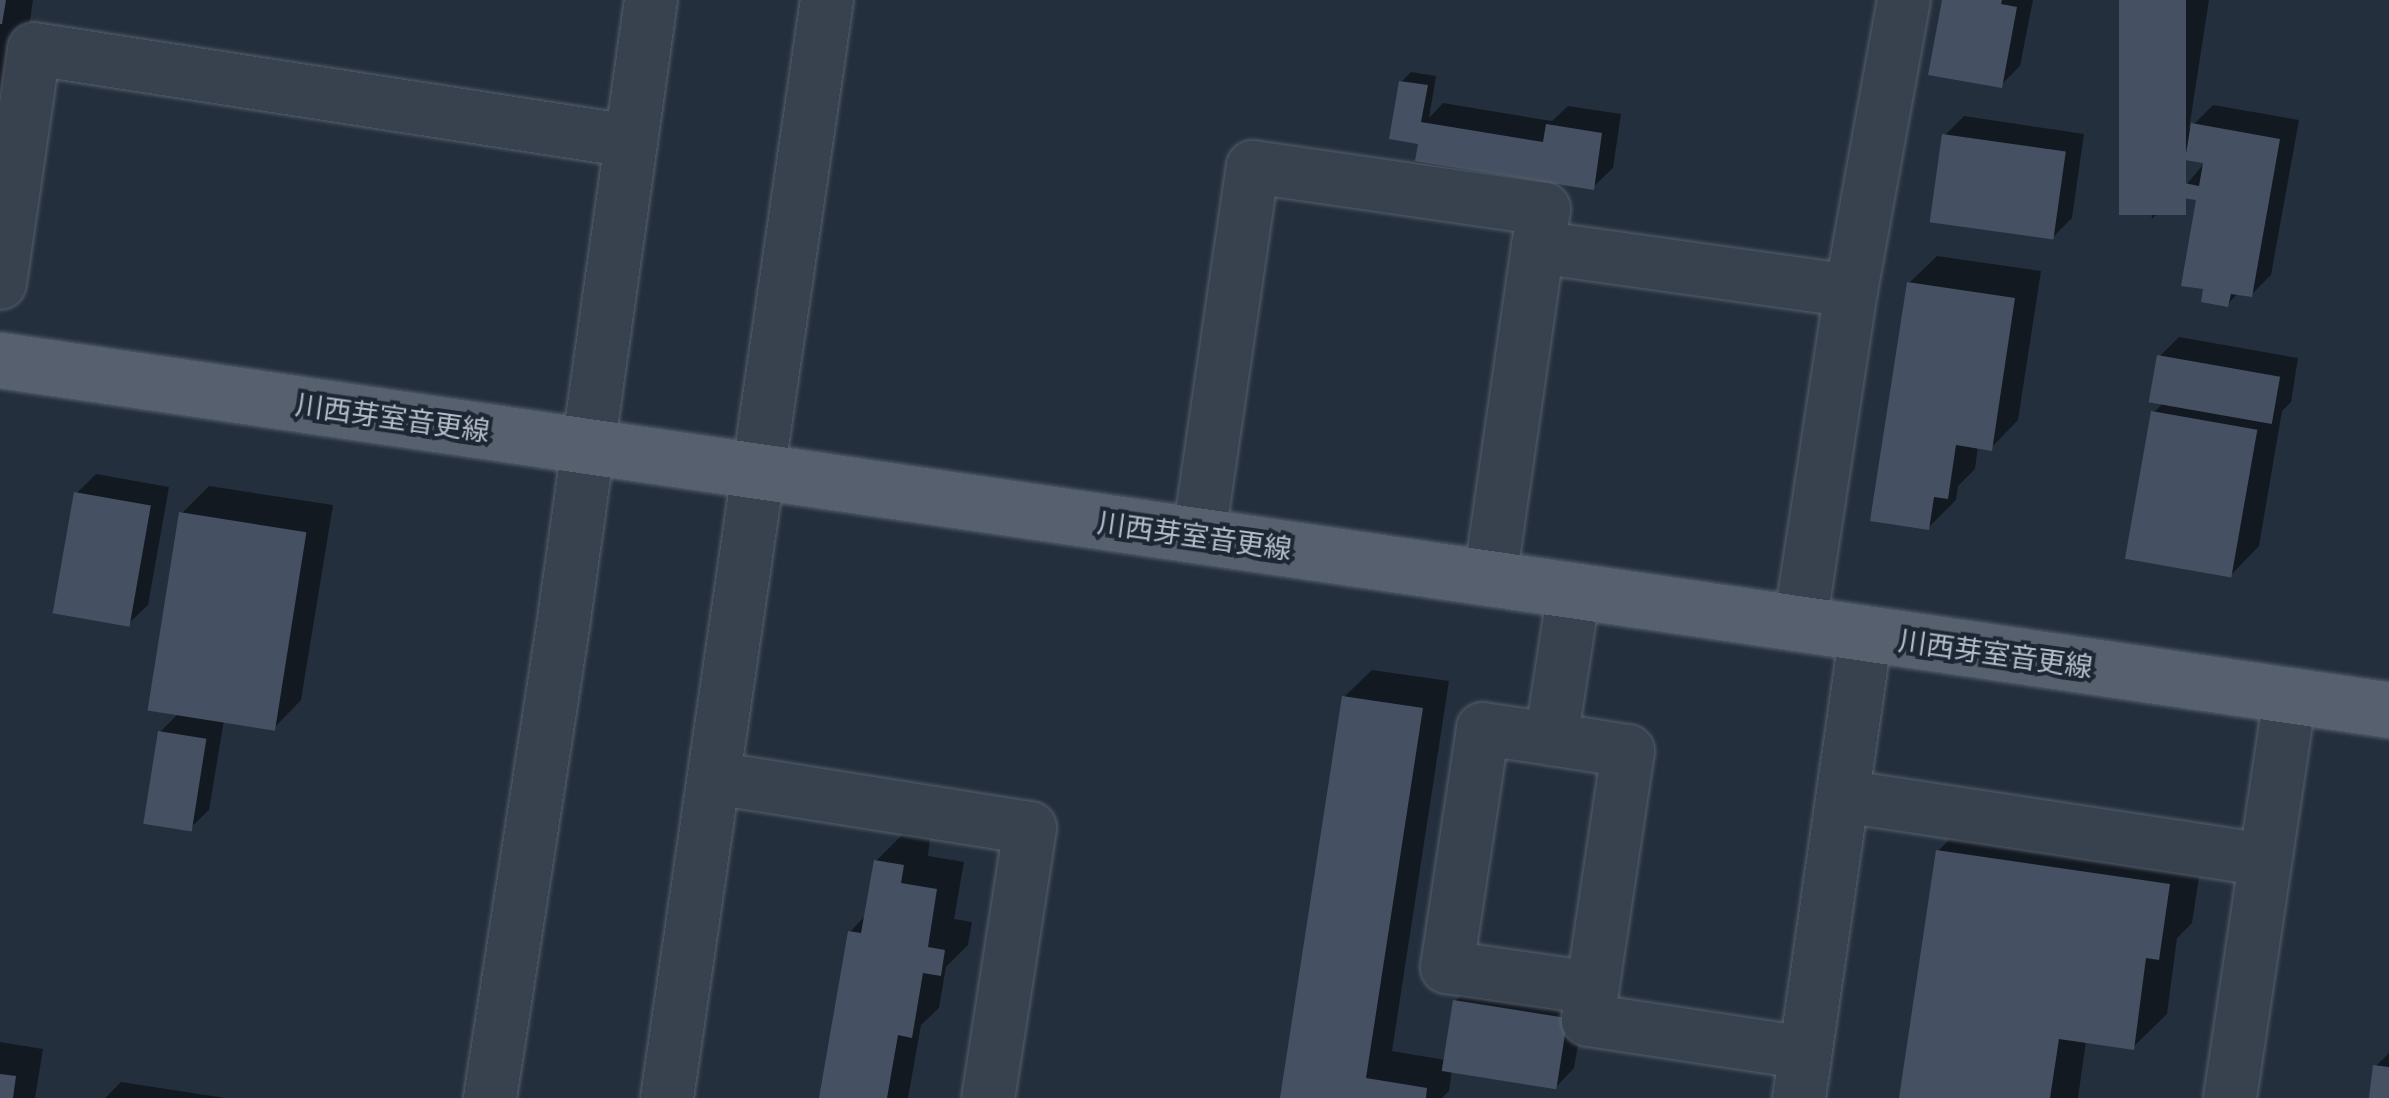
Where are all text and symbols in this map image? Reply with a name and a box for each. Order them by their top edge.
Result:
street label: 川西芽室音更線 [294,387,492,447]
street label: 川西芽室音更線 [1096,505,1294,565]
street label: 川西芽室音更線 [1897,623,2095,683]

